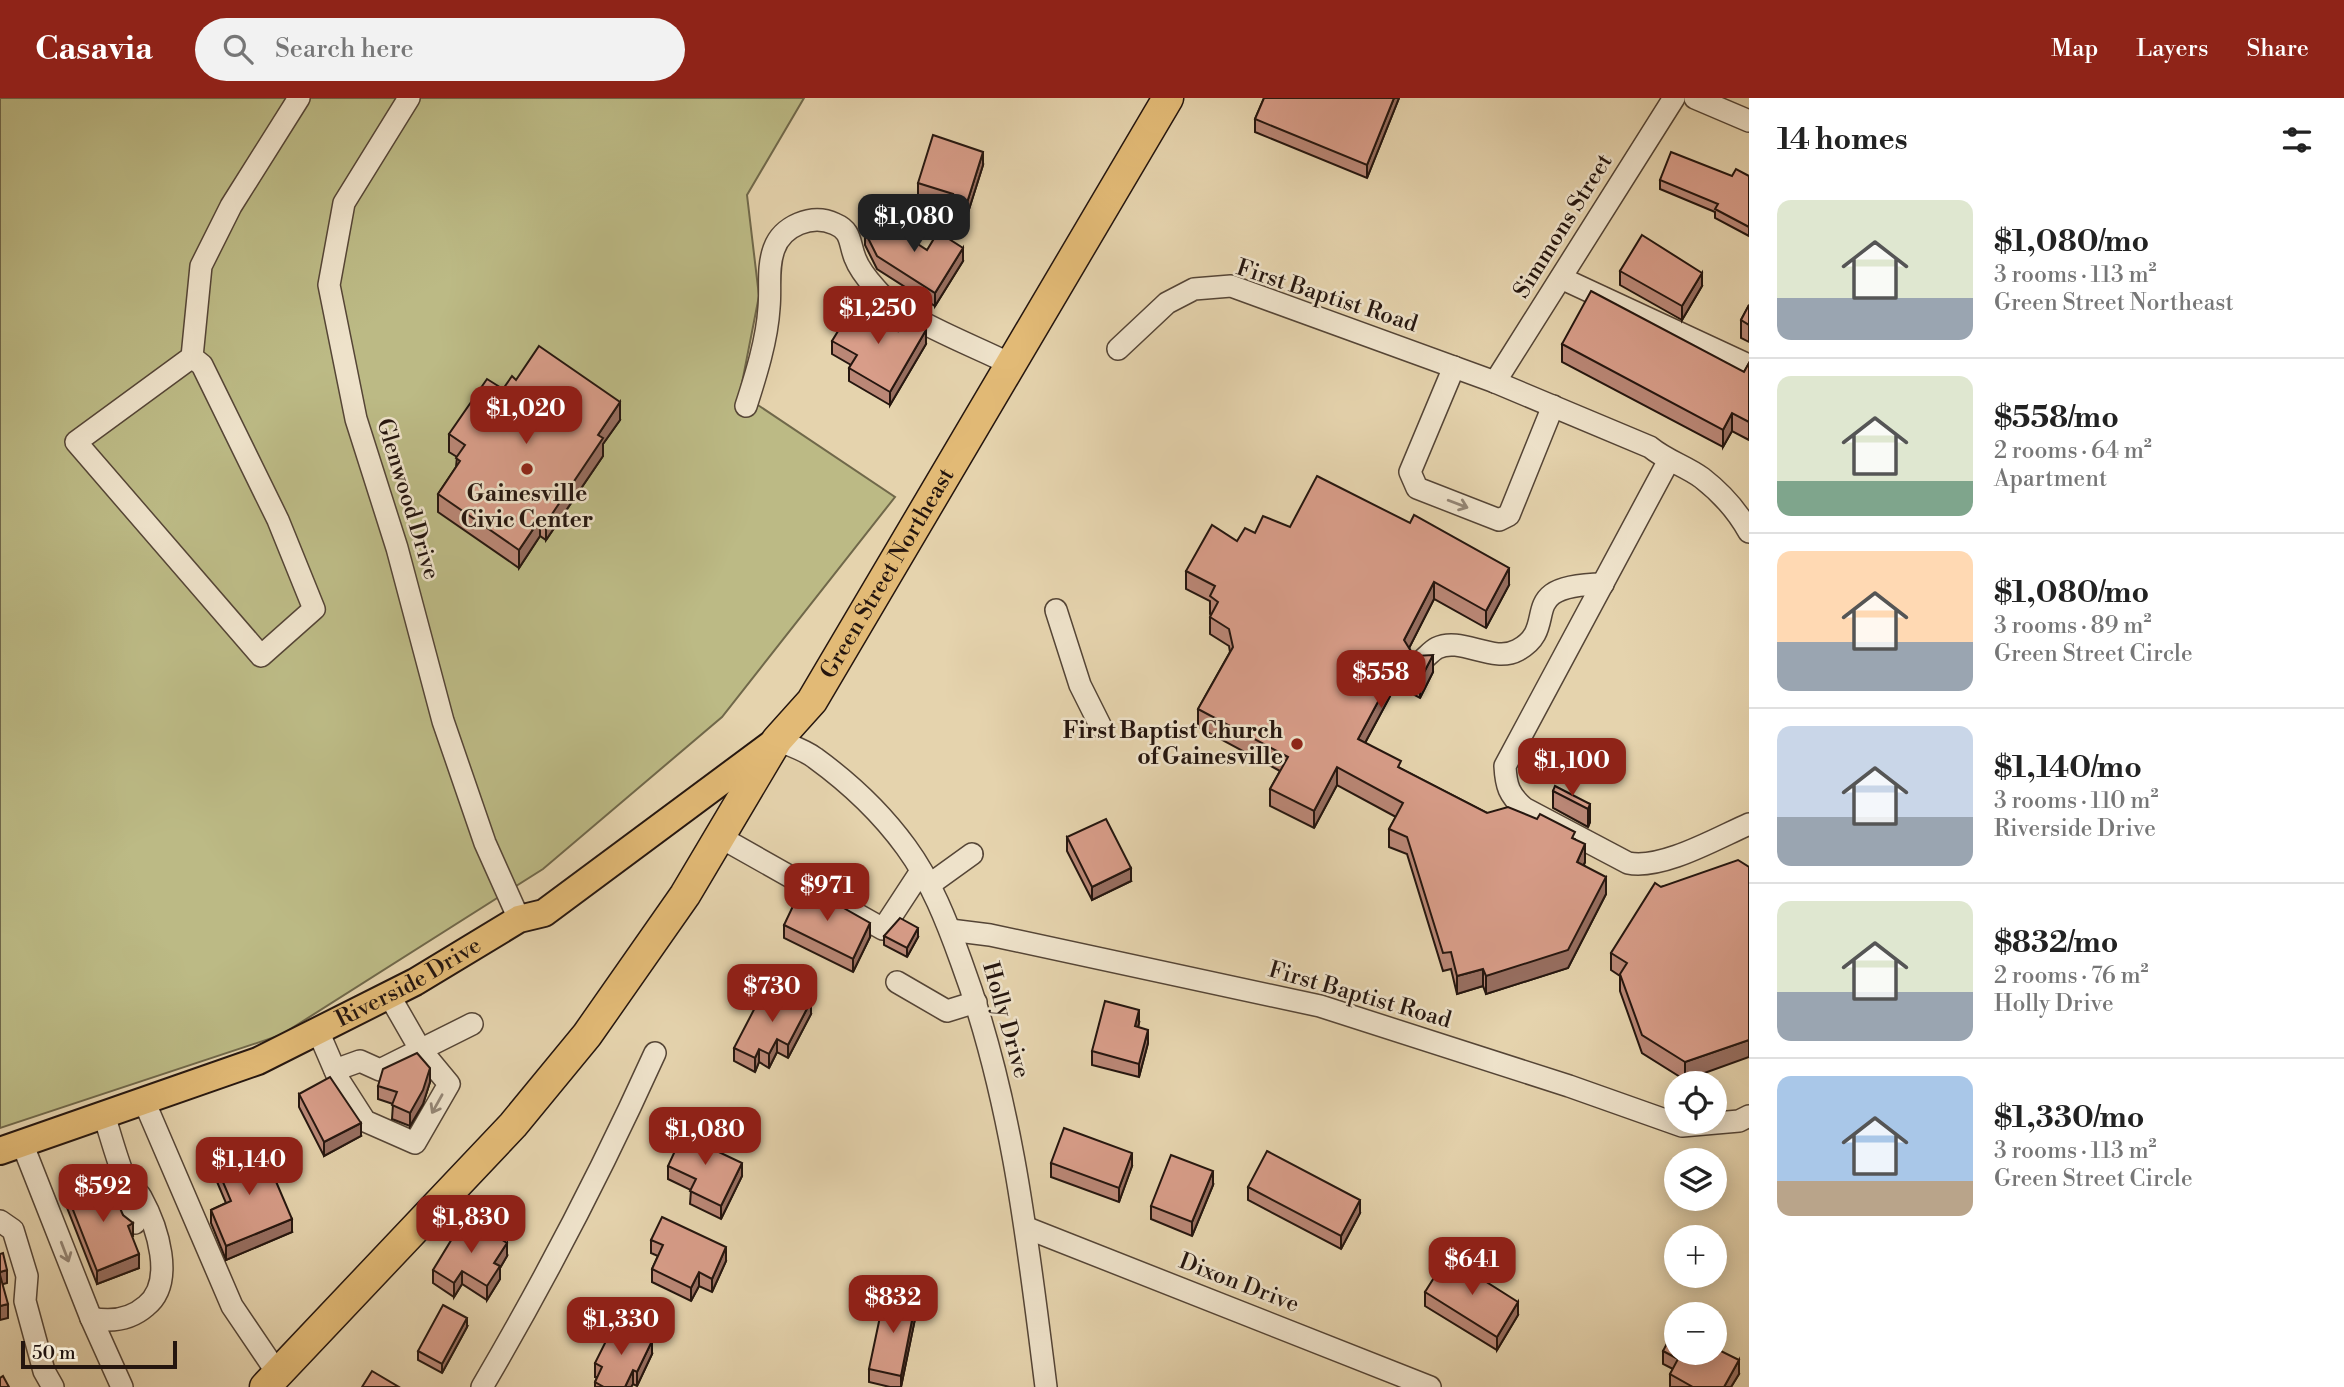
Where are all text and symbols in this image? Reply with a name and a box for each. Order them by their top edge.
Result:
search box [195,18,685,81]
text: Casavia [35,29,153,70]
icon: search [219,30,257,68]
text: Search here [275,33,414,65]
text: Map [2051,34,2098,64]
text: Layers [2136,34,2208,64]
text: Share [2246,34,2309,64]
text: 14 homes [1777,121,1908,159]
icon: filters [2278,121,2316,159]
street label: Simmons Street [1507,149,1619,303]
pin: $1,080 [857,194,971,254]
text: $1,080 [874,203,954,231]
text: $1,080/mo [1994,223,2149,261]
icon: home [1833,228,1917,312]
street label: First Baptist Road [1233,254,1421,338]
text: 3 rooms · 113 m² [1994,261,2157,289]
pin: $1,250 [821,286,935,346]
text: Green Street Northeast [1994,289,2234,317]
text: $1,250 [839,295,917,323]
pin: $1,020 [469,386,583,446]
text: $1,020 [486,395,566,423]
text: $558/mo [1994,399,2119,437]
icon: home [1833,404,1917,488]
street label: Glenwood Drive [370,415,446,583]
text: 2 rooms · 64 m² [1994,437,2152,465]
marker: Gainesville Civic Center [519,461,535,477]
street label: Green Street Northeast [814,463,960,684]
text: Apartment [1994,465,2107,493]
place label: Gainesville Civic Center [461,480,593,534]
one-way arrow [1447,499,1469,512]
text: $1,080/mo [1994,574,2149,612]
icon: home [1833,579,1917,663]
text: 3 rooms · 89 m² [1994,612,2151,640]
text: Green Street Circle [1994,640,2193,668]
pin: $558 [1340,650,1422,710]
text: $558 [1353,659,1409,687]
place label: First Baptist Church of Gainesville [1063,717,1283,771]
marker: First Baptist Church of Gainesville [1289,736,1305,752]
pin: $1,100 [1515,738,1629,798]
text: $1,100 [1534,747,1610,775]
text: $1,140/mo [1994,749,2142,787]
icon: home [1833,754,1917,838]
text: 3 rooms · 110 m² [1994,787,2158,815]
text: Riverside Drive [1994,815,2156,843]
pin: $971 [786,864,868,923]
text: $971 [800,872,854,900]
text: $832/mo [1994,924,2118,962]
icon: home [1833,929,1917,1013]
street label: Riverside Drive [331,931,486,1034]
street label: First Baptist Road [1265,956,1455,1034]
street label: Holly Drive [976,959,1036,1081]
text: 2 rooms · 76 m² [1994,962,2149,990]
pin: $730 [731,964,813,1024]
text: $730 [743,973,801,1001]
text: Holly Drive [1994,990,2114,1018]
map controls [1664,1071,1727,1365]
button: locate [1664,1071,1727,1134]
one-way arrow [430,1093,443,1114]
text: $1,330/mo [1994,1099,2144,1137]
icon: home [1833,1104,1917,1188]
pin: $1,080 [648,1108,762,1167]
text: $1,080 [665,1116,745,1144]
text: 3 rooms · 113 m² [1994,1137,2157,1165]
pin: $1,140 [192,1138,306,1197]
text: $1,140 [212,1146,286,1174]
button: layers [1664,1148,1727,1211]
pin: $592 [62,1164,144,1224]
text: Green Street Circle [1994,1165,2193,1193]
text: $592 [75,1173,131,1201]
pin: $1,830 [414,1196,528,1255]
text: $1,830 [432,1204,510,1232]
button: + [1664,1225,1727,1288]
pin: $641 [1431,1238,1513,1297]
one-way arrow [59,1241,72,1263]
text: $641 [1445,1246,1499,1274]
street label: Dixon Drive [1175,1247,1303,1319]
pin: $832 [852,1276,934,1335]
text: $832 [865,1284,921,1312]
pin: $1,330 [564,1298,678,1357]
button: − [1664,1302,1727,1365]
text: $1,330 [583,1306,659,1334]
scale bar [21,1338,177,1370]
text: 50 m [32,1341,76,1365]

